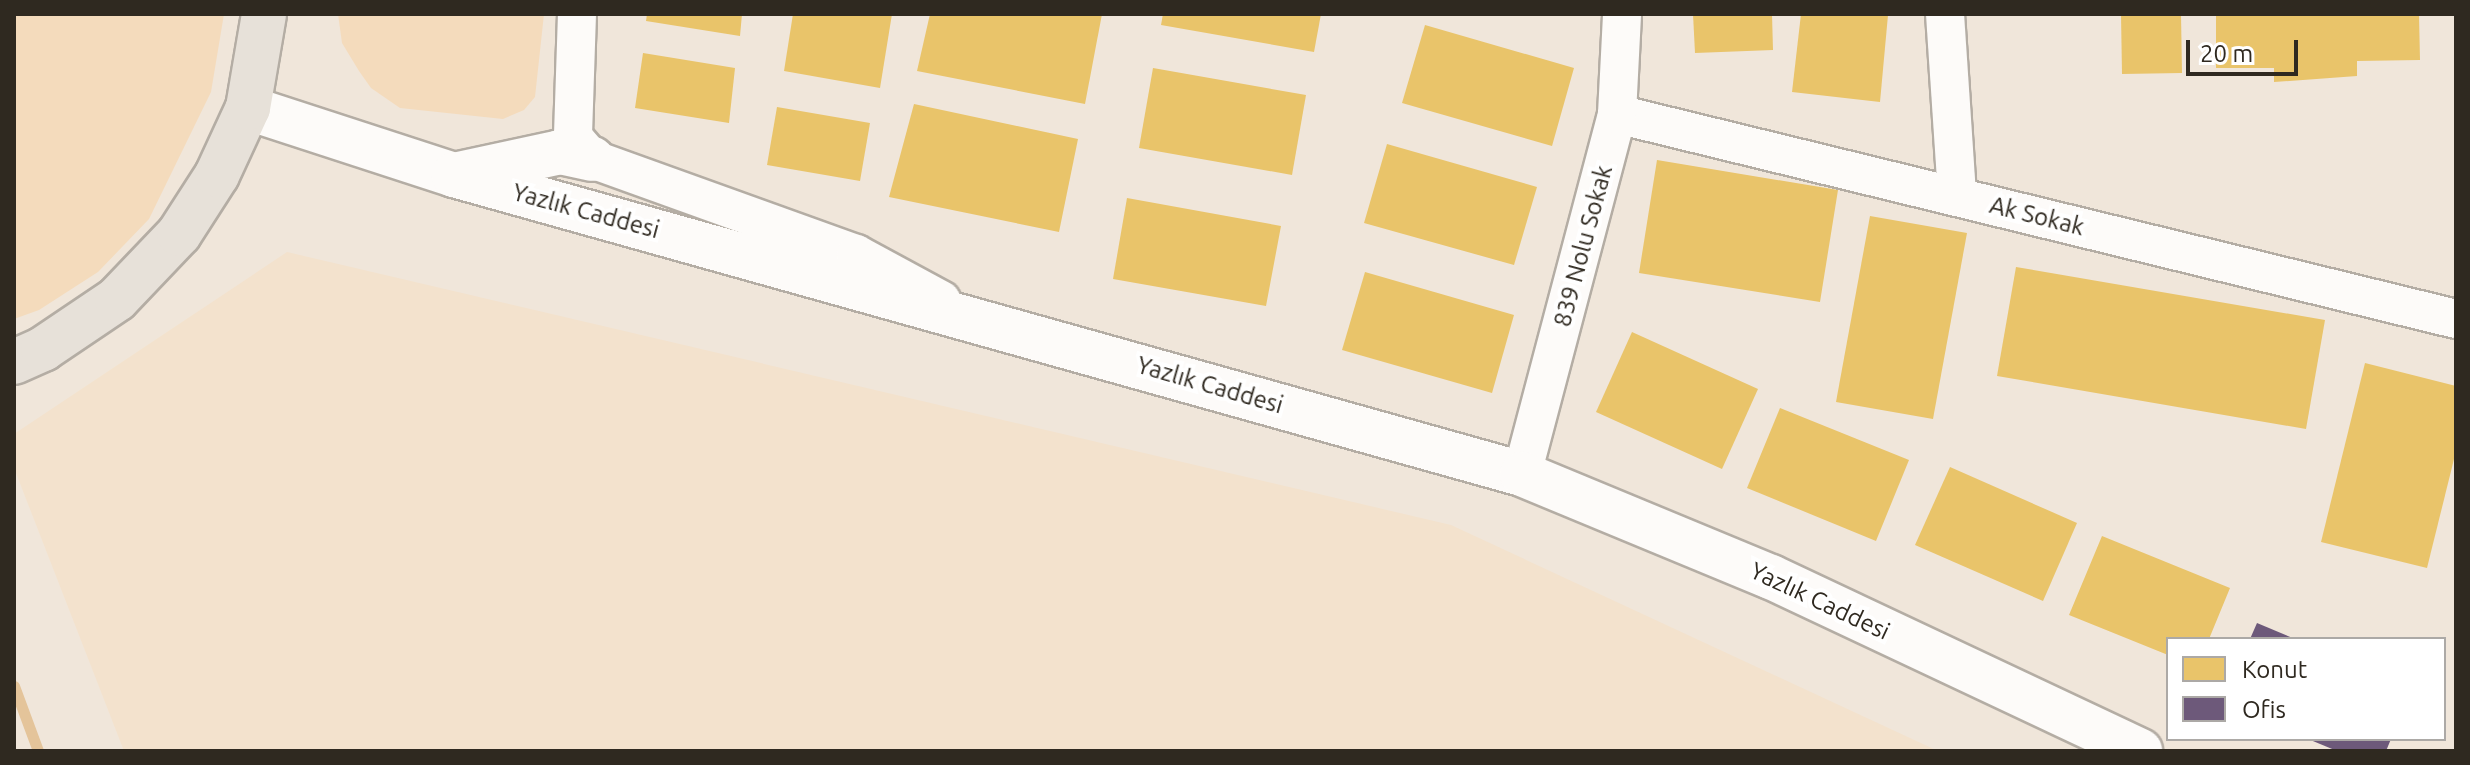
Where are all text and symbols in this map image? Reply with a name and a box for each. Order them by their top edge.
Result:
scale bar [2190,24,2302,74]
text: 20 m [2200,40,2253,67]
street label: 839 Nolu Sokak [1548,162,1618,330]
street label: Yazlık Caddesi [509,178,663,244]
street label: Ak Sokak [1987,190,2087,242]
street label: Yazlık Caddesi [1134,350,1286,420]
street label: Yazlık Caddesi [1746,556,1894,646]
legend [2166,637,2446,741]
text: Konut [2242,656,2307,683]
text: Ofis [2242,696,2286,723]

